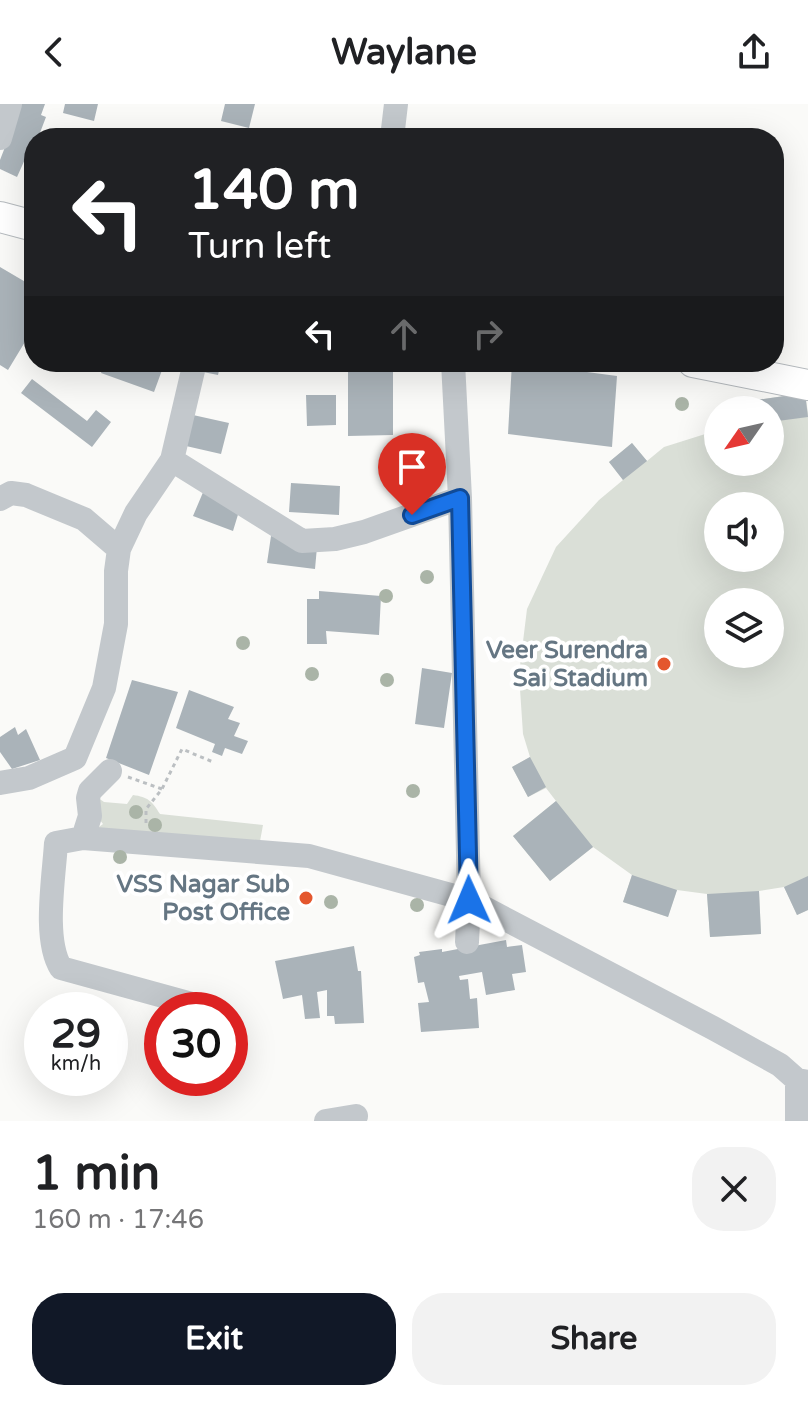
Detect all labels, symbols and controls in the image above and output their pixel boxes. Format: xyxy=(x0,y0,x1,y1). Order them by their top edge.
icon: back xyxy=(32,30,76,74)
icon: share xyxy=(732,30,776,74)
text: Waylane xyxy=(331,31,477,74)
text: 140 m xyxy=(188,157,359,224)
icon: left xyxy=(56,160,160,264)
text: Turn left xyxy=(188,225,331,268)
icon: left xyxy=(298,312,342,356)
icon: ahead xyxy=(382,312,426,356)
icon: right xyxy=(466,312,510,356)
north arrow xyxy=(704,396,784,476)
map controls xyxy=(704,396,784,668)
pin xyxy=(378,433,446,515)
icon: arrive xyxy=(390,445,434,489)
button: sound xyxy=(704,492,784,572)
button: layers xyxy=(704,588,784,668)
place label: Veer Surendra Sai Stadium xyxy=(486,636,648,693)
marker: Veer Surendra Sai Stadium xyxy=(655,655,673,673)
position arrow xyxy=(427,858,511,942)
place label: VSS Nagar Sub Post Office xyxy=(117,870,290,927)
marker: VSS Nagar Sub Post Office xyxy=(297,889,315,907)
speed limit sign: 30 xyxy=(144,992,248,1096)
text: 29 xyxy=(51,1010,101,1058)
text: km/h xyxy=(51,1052,101,1076)
text: 1 min xyxy=(32,1145,160,1203)
button: close xyxy=(692,1147,776,1231)
text: 160 m · 17:46 xyxy=(32,1204,204,1235)
button: Exit xyxy=(32,1293,396,1385)
button: Share xyxy=(412,1293,776,1385)

